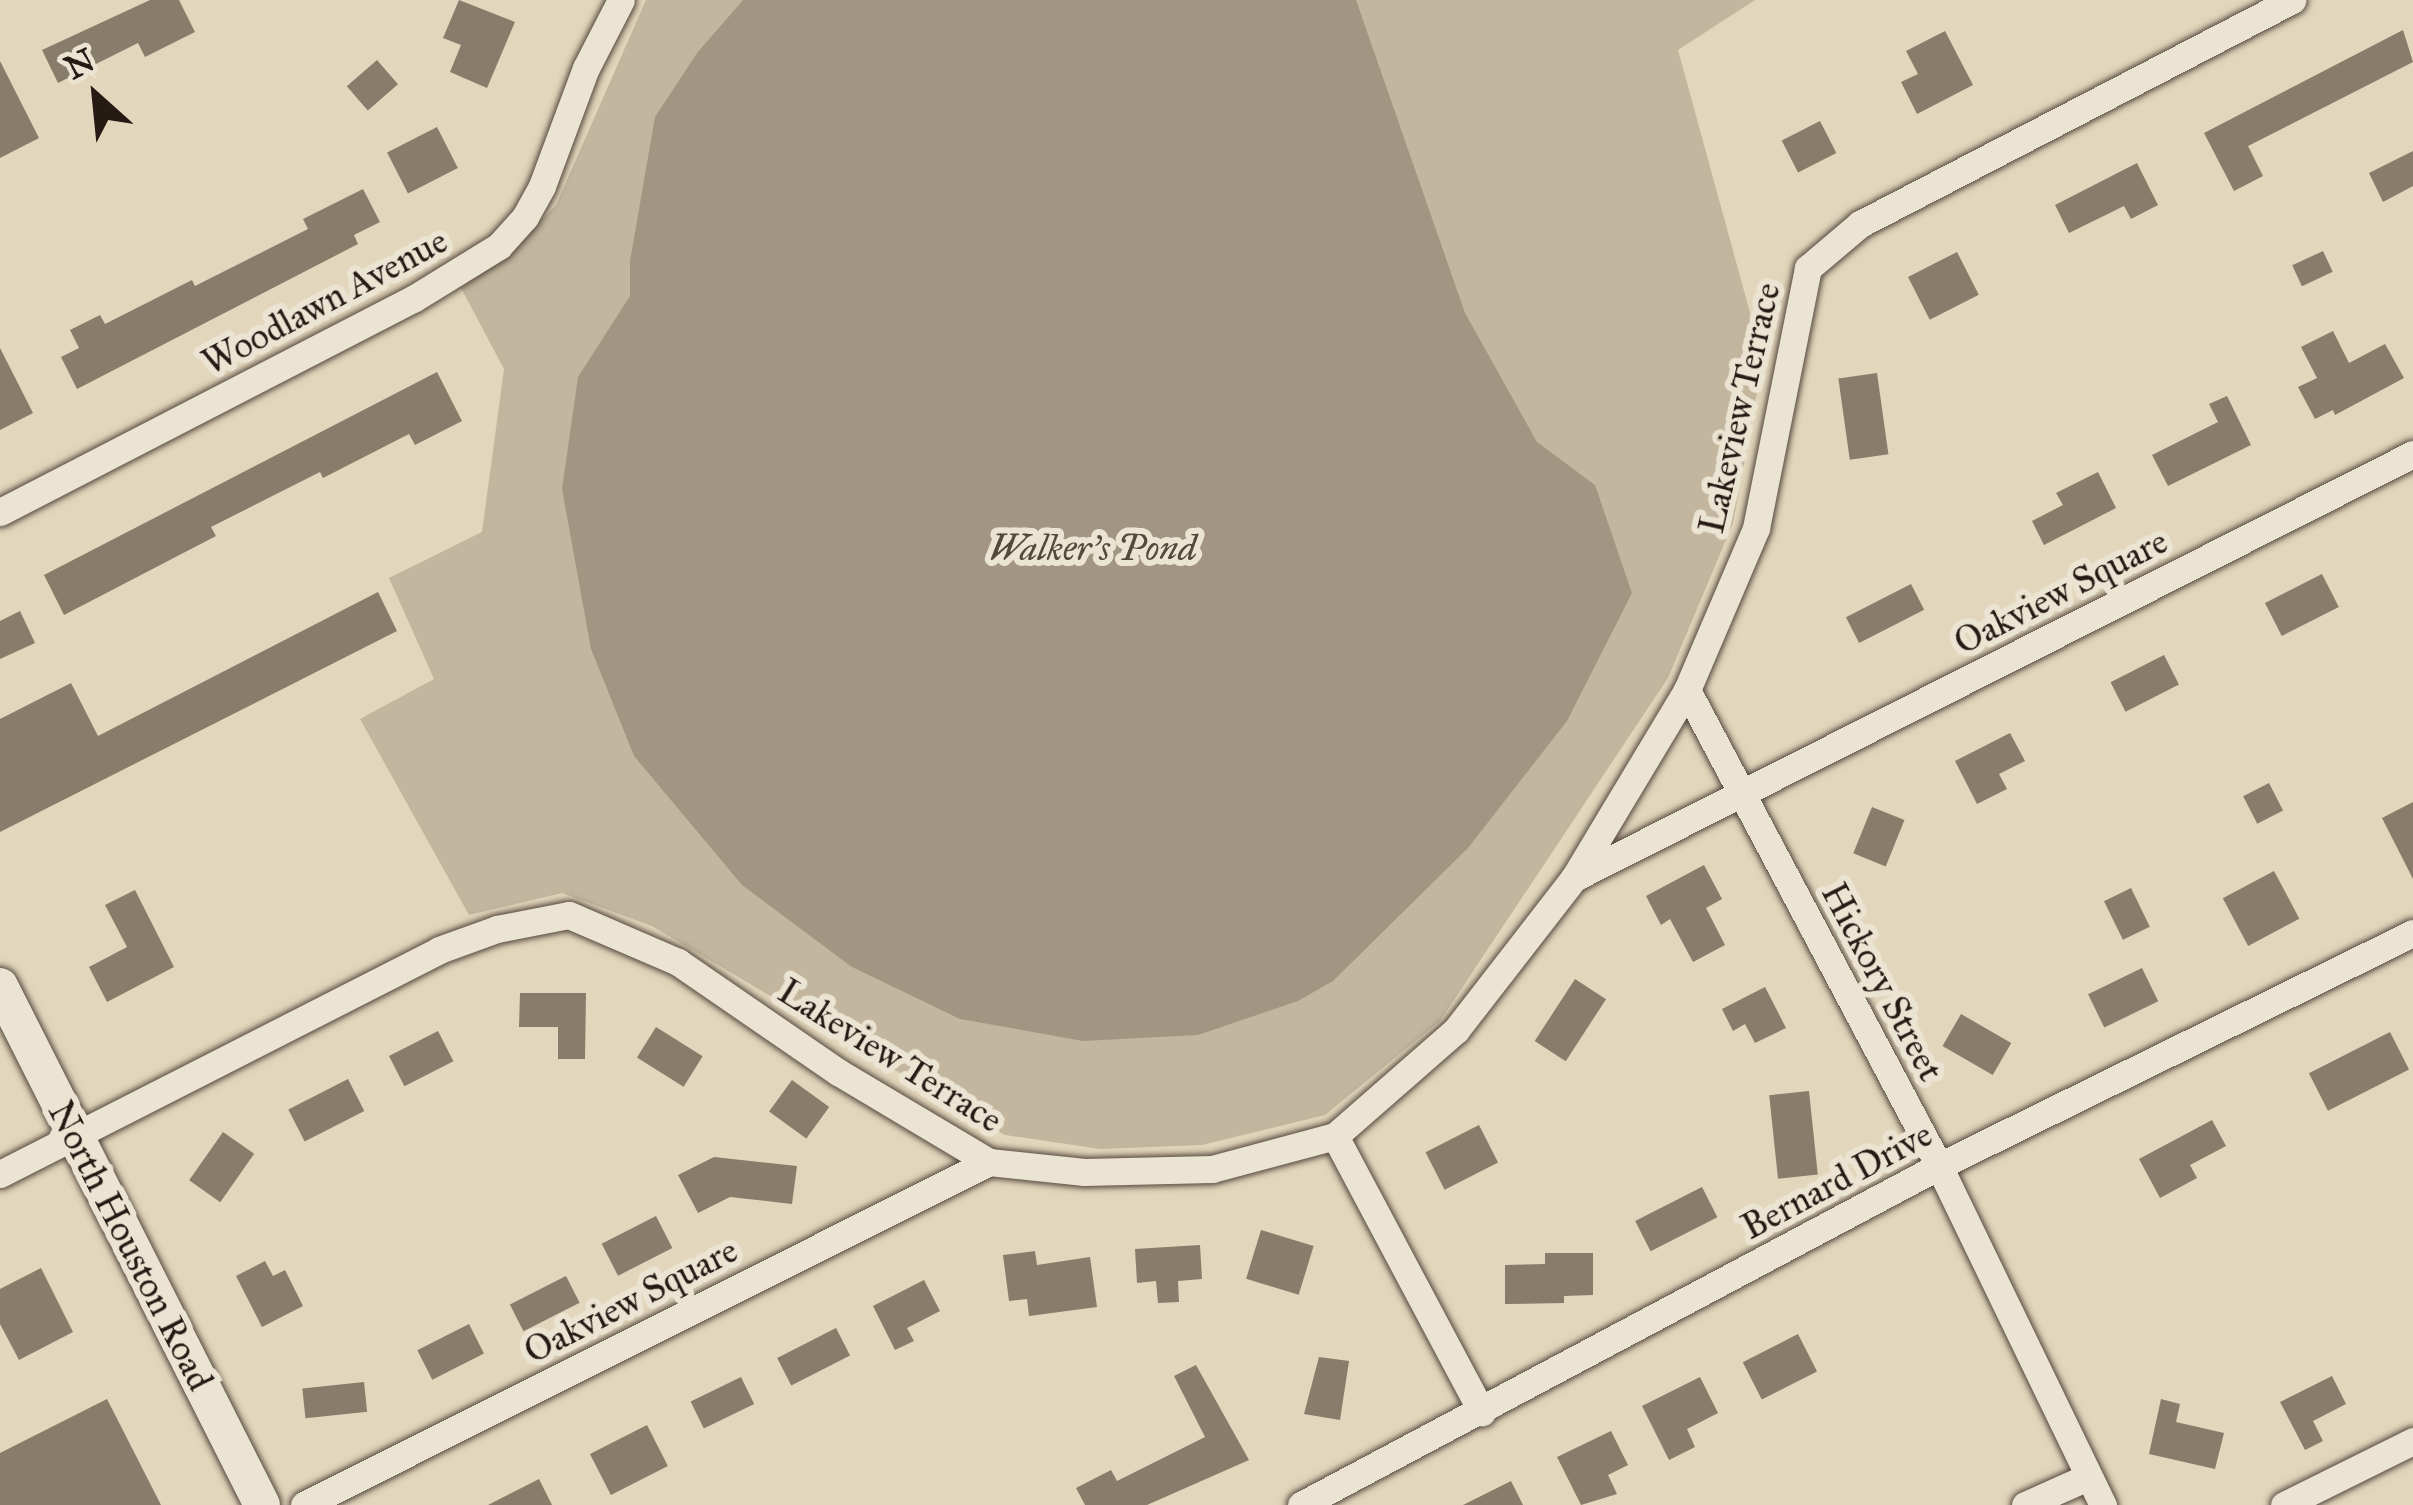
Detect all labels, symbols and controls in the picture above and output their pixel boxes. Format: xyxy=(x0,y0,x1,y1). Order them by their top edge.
north arrow xyxy=(36,36,156,156)
text: N xyxy=(58,40,101,88)
street label: Woodlawn Avenue xyxy=(195,219,455,385)
street label: Lakeview Terrace xyxy=(1690,279,1790,537)
street label: Oakview Square xyxy=(1947,520,2175,664)
park label: Walker's Pond xyxy=(989,527,1197,571)
street label: Hickory Street xyxy=(1812,875,1952,1089)
street label: Lakeview Terrace xyxy=(770,970,1010,1142)
street label: North Houston Road xyxy=(38,1094,222,1398)
street label: Bernard Drive xyxy=(1734,1113,1940,1249)
street label: Oakview Square xyxy=(517,1229,745,1373)

